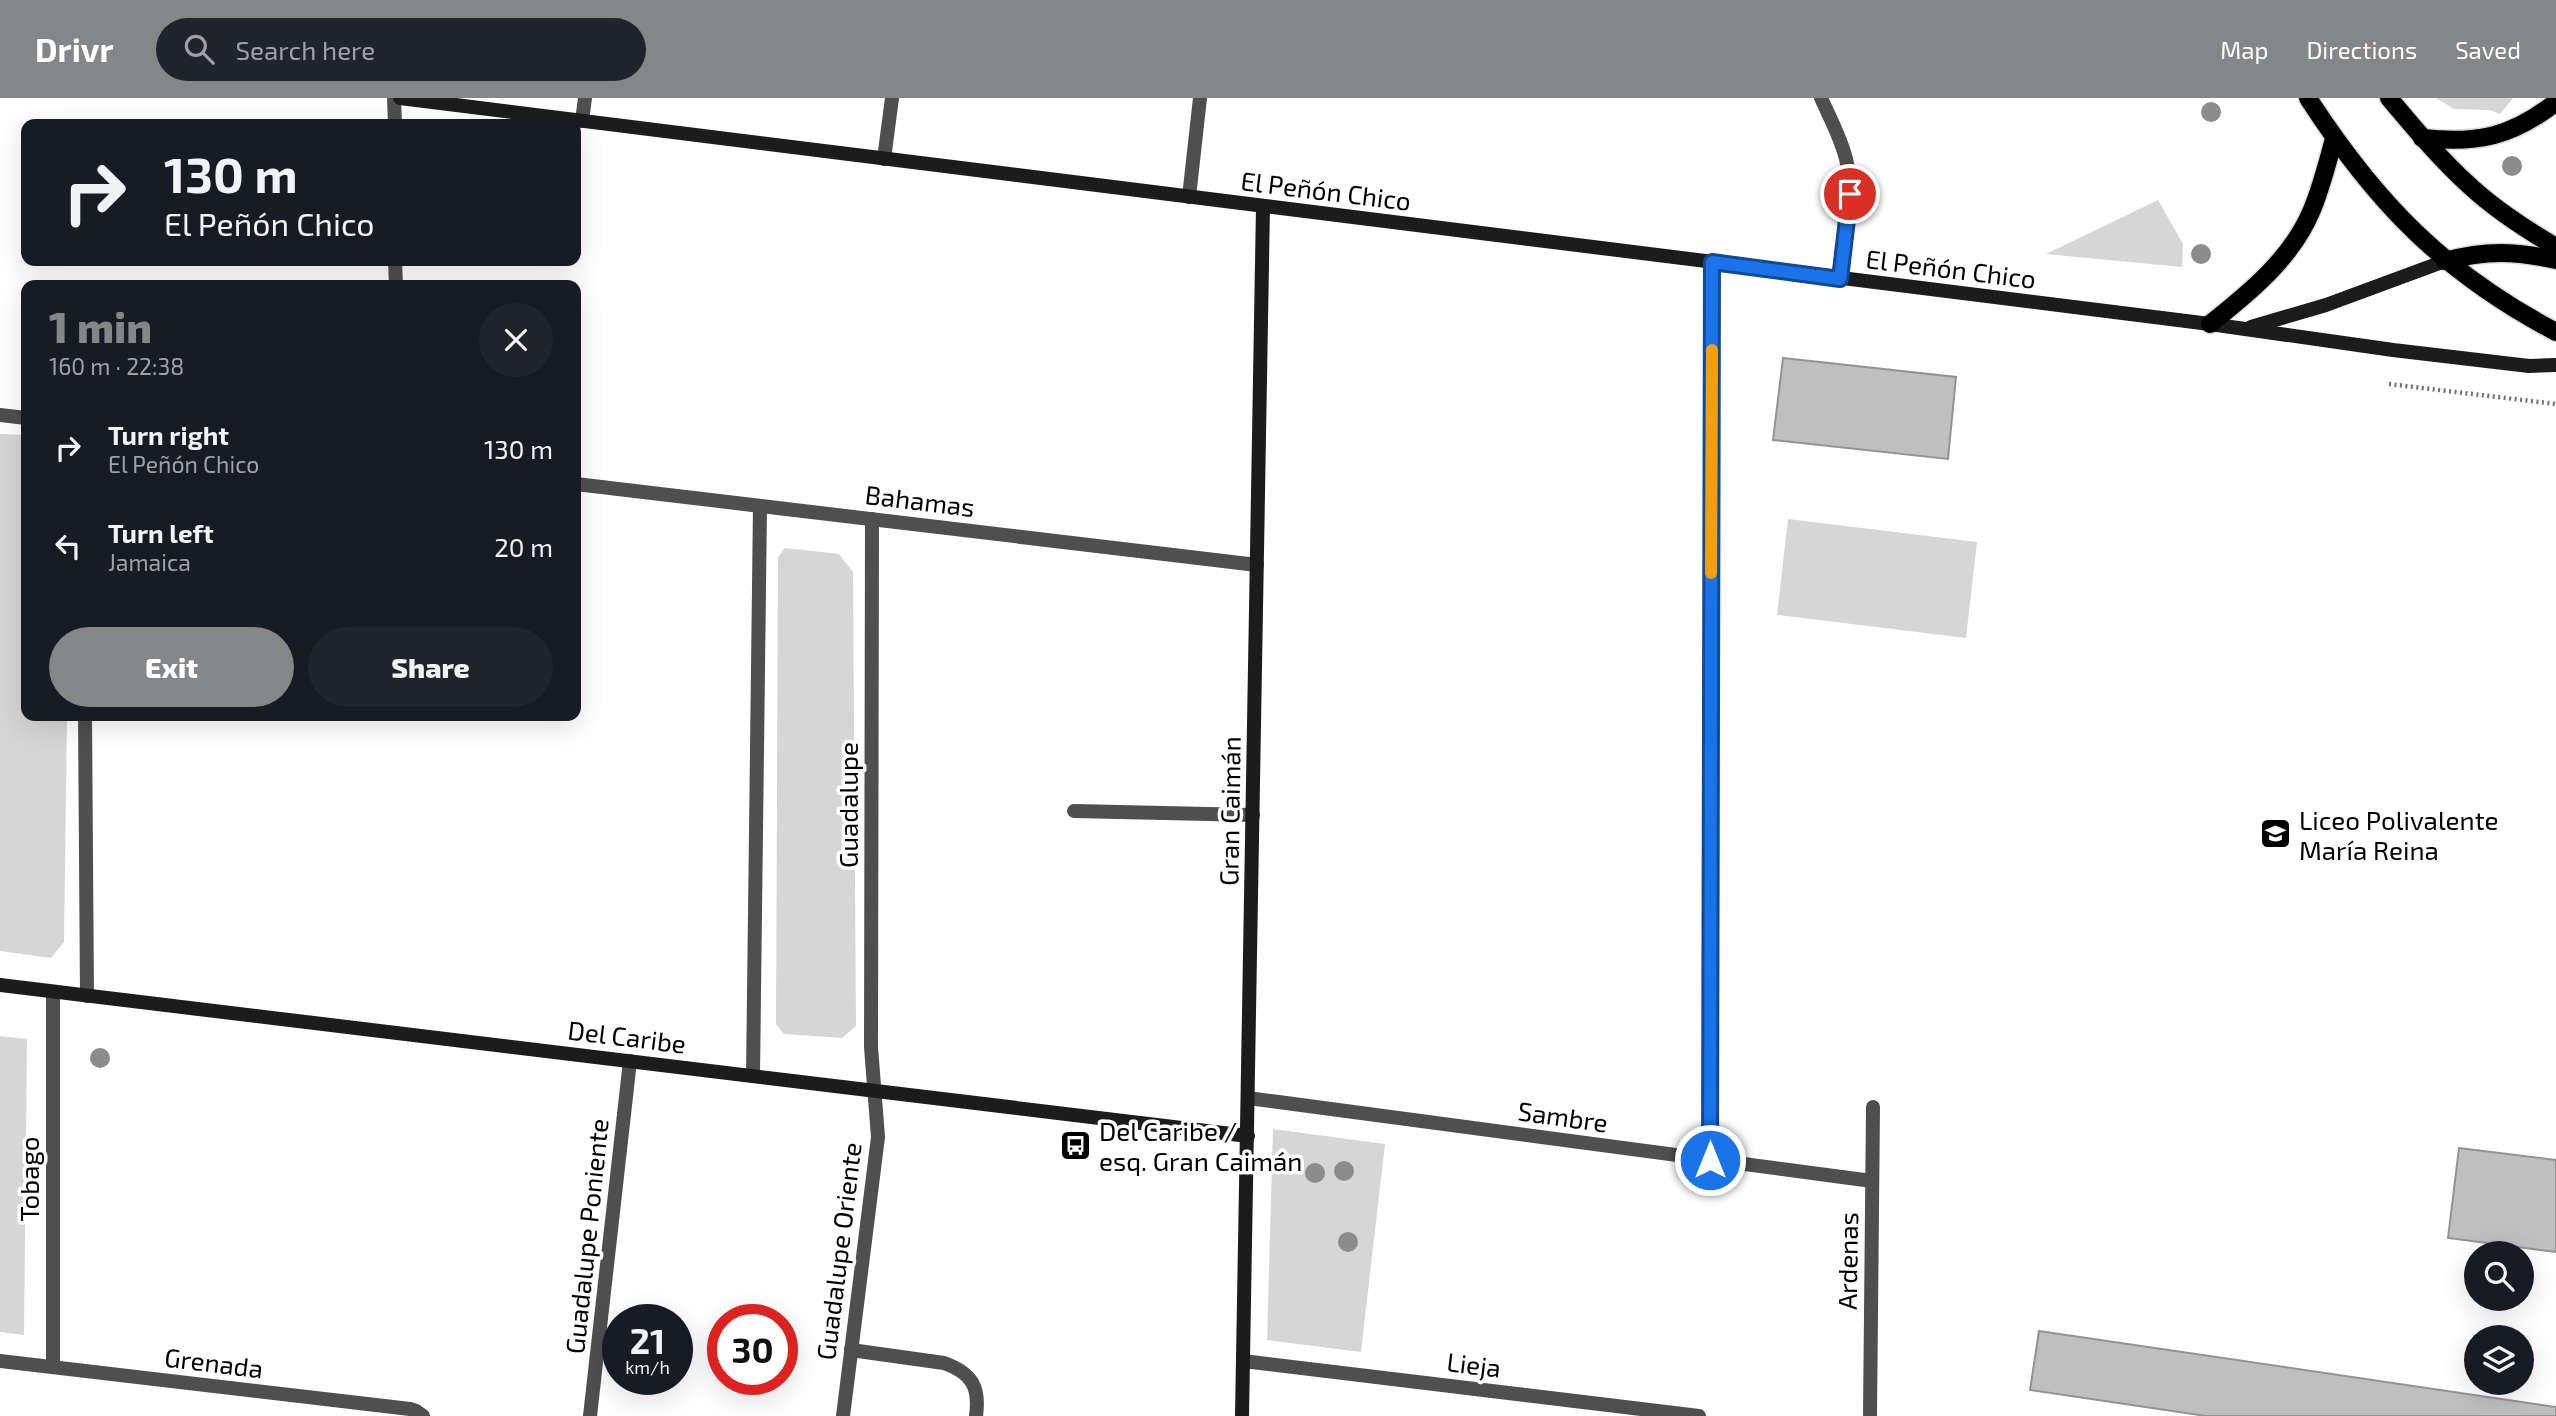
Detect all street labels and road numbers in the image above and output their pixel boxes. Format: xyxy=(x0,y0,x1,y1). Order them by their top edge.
street label: El Peñón Chico xyxy=(1239,164,1413,216)
street label: El Peñón Chico xyxy=(1864,242,2038,294)
street label: Bahamas xyxy=(863,478,977,522)
street label: Gran Caimán xyxy=(1212,736,1246,886)
street label: Guadalupe xyxy=(832,742,863,868)
street label: Del Caribe xyxy=(566,1013,688,1059)
street label: Sambre xyxy=(1516,1094,1610,1138)
street label: Guadalupe Poniente xyxy=(558,1117,614,1355)
street label: Tobago xyxy=(13,1136,44,1222)
street label: Guadalupe Oriente xyxy=(809,1140,867,1362)
street label: Ardenas xyxy=(1831,1212,1863,1310)
street label: Grenada xyxy=(163,1341,265,1383)
street label: Lieja xyxy=(1445,1345,1503,1383)

